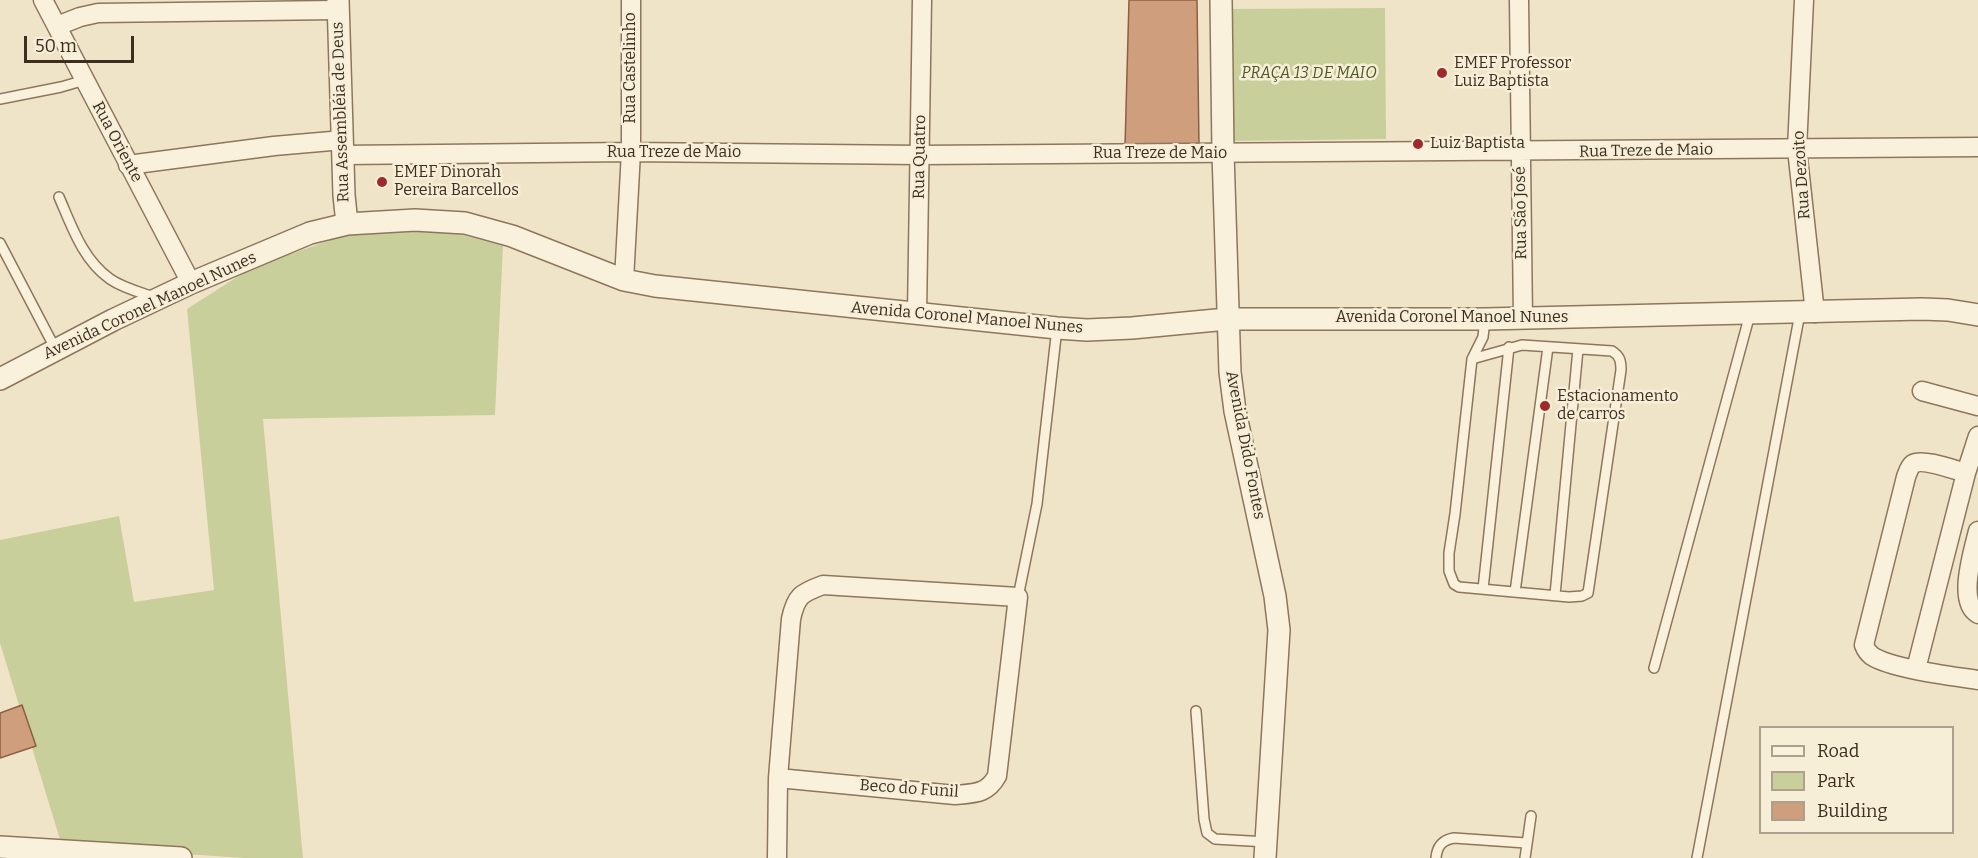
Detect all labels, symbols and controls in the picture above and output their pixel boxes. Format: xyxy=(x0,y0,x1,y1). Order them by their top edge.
street label: Rua Castelinho xyxy=(621,12,641,124)
street label: Rua Assembléia de Deus xyxy=(328,21,354,203)
scale bar xyxy=(27,24,136,62)
text: 50 m xyxy=(35,35,77,57)
place label: EMEF Professor Luiz Baptista xyxy=(1454,54,1571,92)
park label: PRAÇA 13 DE MAIO xyxy=(1241,64,1377,84)
marker: EMEF Professor Luiz Baptista xyxy=(1435,66,1449,80)
street label: Rua Oriente xyxy=(88,98,146,186)
street label: Rua Quatro xyxy=(910,115,930,199)
street label: Rua Dezoito xyxy=(1789,130,1815,220)
place label: Luiz Baptista xyxy=(1430,134,1525,154)
marker: Luiz Baptista xyxy=(1411,137,1425,151)
street label: Rua Treze de Maio xyxy=(1579,140,1713,162)
street label: Rua Treze de Maio xyxy=(607,143,741,163)
street label: Rua Treze de Maio xyxy=(1093,144,1227,164)
place label: EMEF Dinorah Pereira Barcellos xyxy=(394,163,519,201)
street label: Rua São José xyxy=(1511,166,1531,260)
marker: EMEF Dinorah Pereira Barcellos xyxy=(375,175,389,189)
street label: Avenida Coronel Manoel Nunes xyxy=(40,248,260,364)
street label: Avenida Coronel Manoel Nunes xyxy=(850,298,1084,338)
street label: Avenida Coronel Manoel Nunes xyxy=(1336,308,1568,328)
street label: Avenida Dido Fontes xyxy=(1221,369,1269,521)
place label: Estacionamento de carros xyxy=(1557,387,1678,425)
marker: Estacionamento de carros xyxy=(1538,399,1552,413)
legend xyxy=(1759,726,1954,834)
text: Road xyxy=(1817,740,1859,762)
text: Park xyxy=(1817,770,1855,792)
street label: Beco do Funil xyxy=(859,776,959,802)
text: Building xyxy=(1817,800,1888,822)

